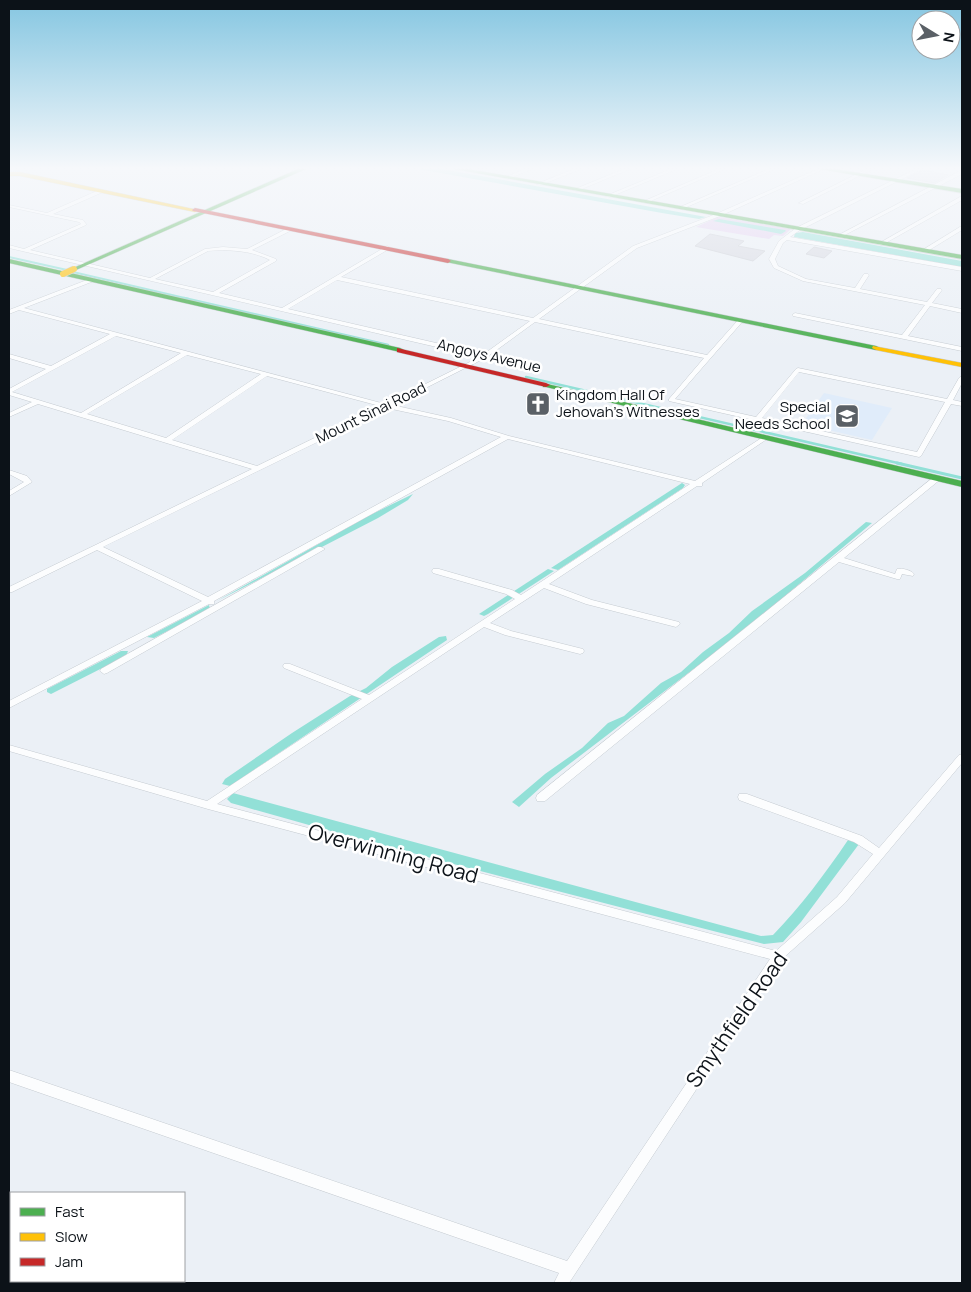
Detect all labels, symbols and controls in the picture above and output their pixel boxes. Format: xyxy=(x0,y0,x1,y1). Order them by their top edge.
north arrow xyxy=(911,10,961,60)
text: N xyxy=(939,31,960,44)
street label: Angoys Avenue xyxy=(435,333,543,378)
street label: Mount Sinai Road xyxy=(312,377,429,448)
place label: Kingdom Hall Of Jehovah’s Witnesses xyxy=(556,384,700,422)
church icon: Kingdom Hall Of Jehovah’s Witnesses xyxy=(525,391,551,417)
place label: Special Needs School xyxy=(735,396,830,434)
school or university icon: Special Needs School xyxy=(834,403,860,429)
street label: Overwinning Road xyxy=(305,817,481,889)
street label: Smythfield Road xyxy=(679,946,793,1093)
legend xyxy=(10,1192,185,1282)
text: Fast xyxy=(55,1201,84,1222)
text: Slow xyxy=(55,1226,88,1247)
text: Jam xyxy=(55,1251,83,1272)

